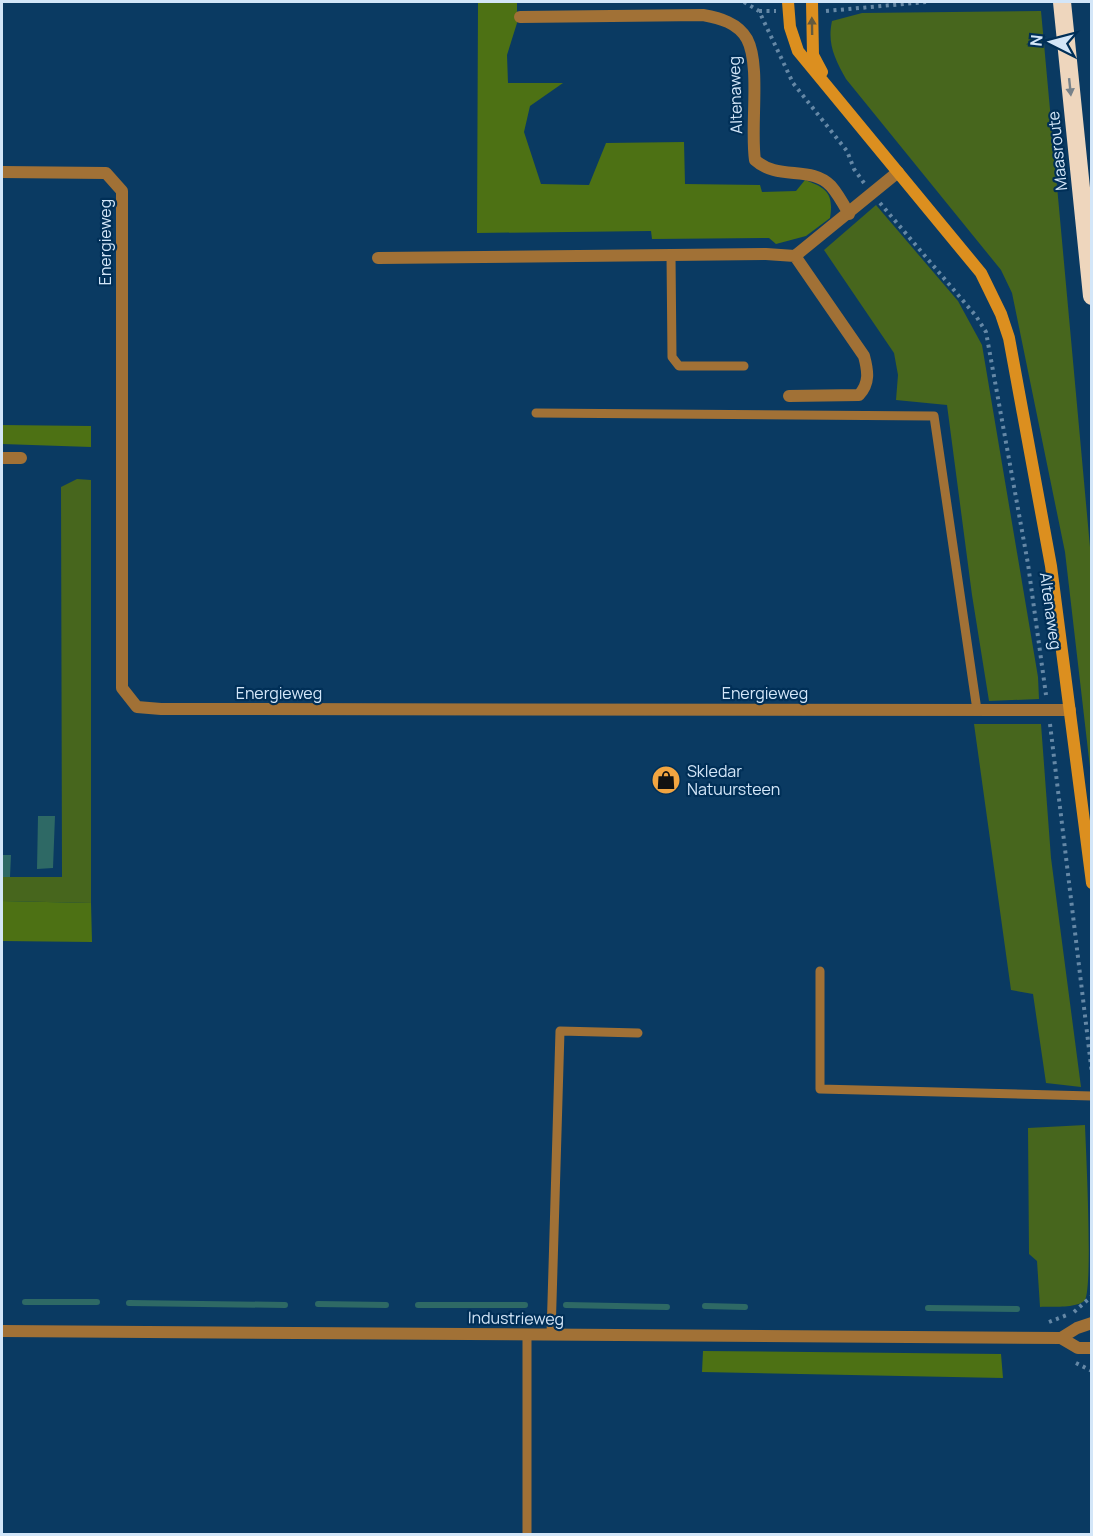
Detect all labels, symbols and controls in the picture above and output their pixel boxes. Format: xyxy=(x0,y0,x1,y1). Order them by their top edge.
north arrow xyxy=(1021,12,1081,72)
one-way arrow xyxy=(808,17,817,36)
text: N xyxy=(1025,34,1048,47)
street label: Altenaweg xyxy=(723,56,747,134)
one-way arrow xyxy=(1066,78,1075,97)
street label: Maasroute xyxy=(1042,110,1072,192)
street label: Energieweg xyxy=(94,199,116,285)
street label: Altenaweg xyxy=(1035,571,1067,651)
street label: Energieweg xyxy=(236,682,322,704)
street label: Energieweg xyxy=(722,682,808,704)
place label: Skledar Natuursteen xyxy=(687,760,780,800)
shop icon: Skledar Natuursteen xyxy=(650,764,682,796)
street label: Industrieweg xyxy=(468,1306,564,1330)

